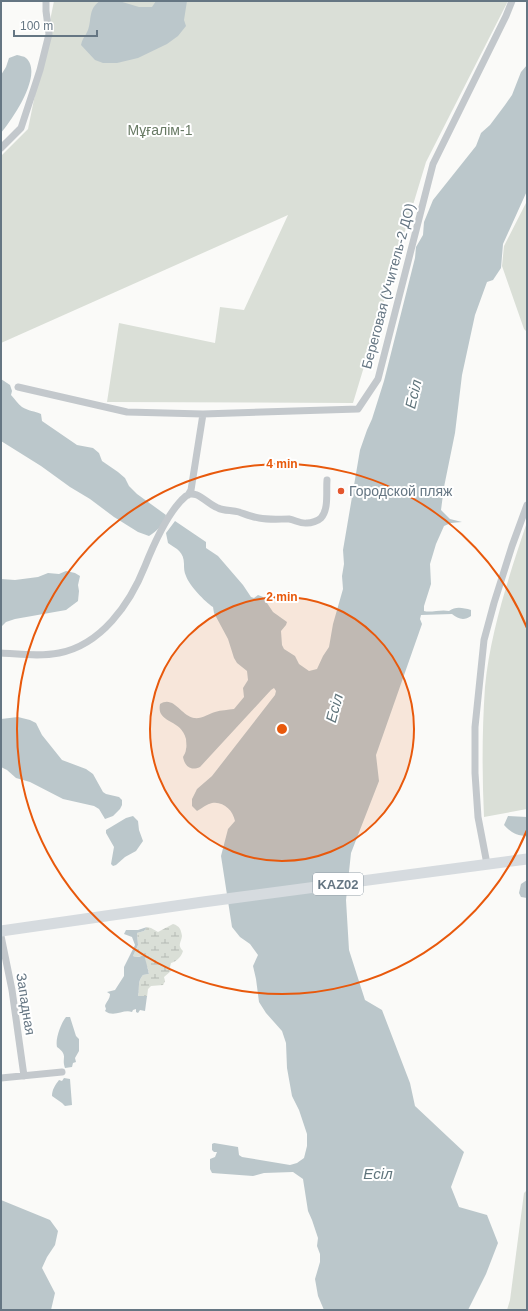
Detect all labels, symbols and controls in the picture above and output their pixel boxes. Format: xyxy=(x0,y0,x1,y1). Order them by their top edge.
scale bar xyxy=(14,12,97,38)
text: 100 m xyxy=(20,19,53,33)
park label: Мұғалім-1 xyxy=(128,122,193,138)
street label: Береговая (Учитель-2 ДО) xyxy=(358,201,418,371)
water label: Есіл xyxy=(401,377,425,410)
text: 4 min xyxy=(266,457,298,471)
place label: Городской пляж xyxy=(349,483,453,499)
marker: Городской пляж xyxy=(336,486,346,496)
text: 2 min xyxy=(266,590,298,604)
water label: Есіл xyxy=(322,691,346,724)
centre of rings xyxy=(275,722,289,736)
road number: KAZ02 xyxy=(313,873,363,895)
street label: Западная xyxy=(13,972,39,1036)
water label: Есіл xyxy=(363,1165,393,1182)

